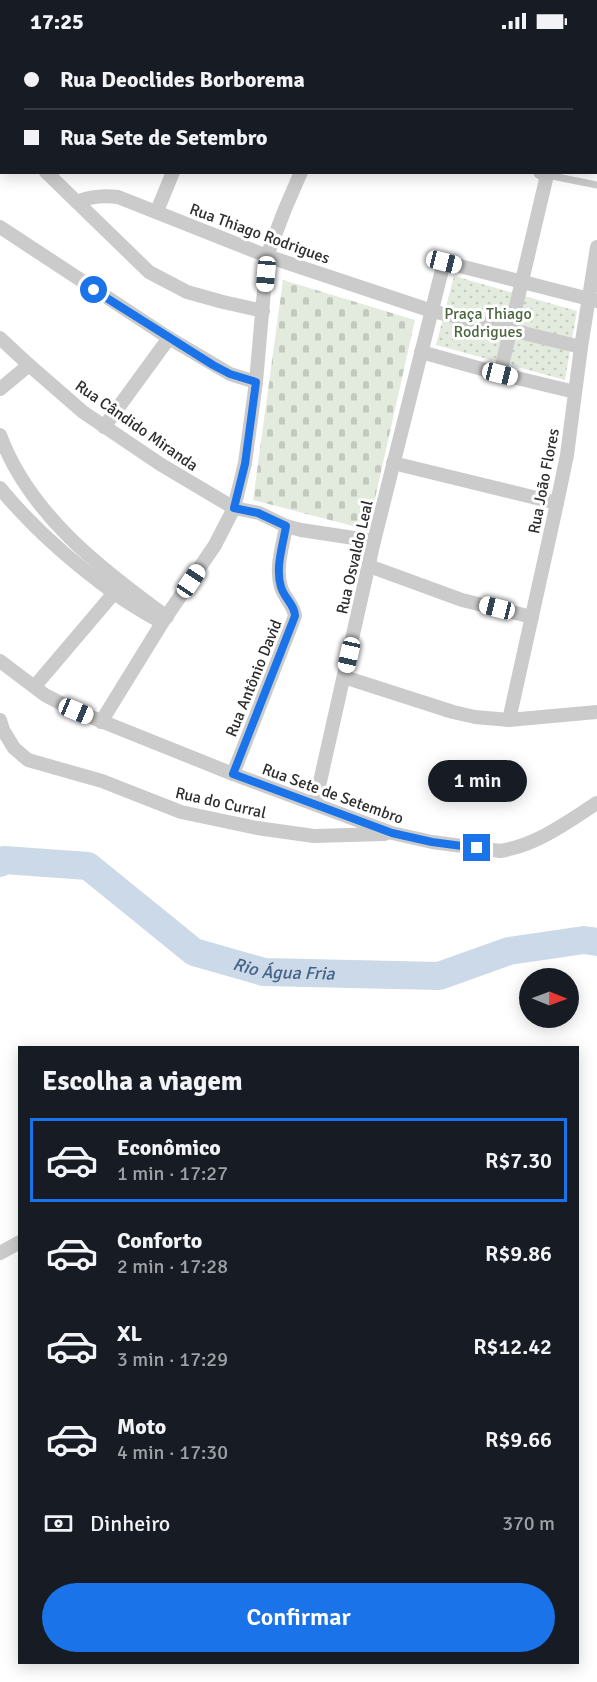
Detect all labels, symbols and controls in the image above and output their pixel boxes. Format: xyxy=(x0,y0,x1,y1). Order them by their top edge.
text: 17:25 xyxy=(30,8,84,35)
text: Rua Deoclides Borborema xyxy=(60,66,305,93)
text: Rua Sete de Setembro xyxy=(60,124,268,151)
street label: Rua Thiago Rodrigues xyxy=(187,199,333,269)
car xyxy=(424,249,464,275)
car xyxy=(255,255,277,293)
route start xyxy=(80,276,107,303)
park label: Praça Thiago Rodrigues xyxy=(444,304,532,342)
car xyxy=(480,361,520,387)
street label: Rua Cândido Miranda xyxy=(71,376,202,476)
street label: Rua João Flores xyxy=(524,427,564,536)
street label: Rua Osvaldo Leal xyxy=(332,498,378,616)
car xyxy=(173,561,209,601)
car xyxy=(477,595,517,621)
street label: Rua Antônio David xyxy=(221,617,287,740)
car xyxy=(336,635,362,675)
car xyxy=(56,696,96,726)
street label: Rua Sete de Setembro xyxy=(259,759,406,829)
callout: 1 min xyxy=(428,761,526,803)
text: 1 min xyxy=(454,768,501,793)
street label: Rua do Curral xyxy=(173,783,269,823)
route end xyxy=(463,834,490,861)
water label: Rio Água Fria xyxy=(230,953,336,985)
north arrow xyxy=(519,968,579,1028)
map controls xyxy=(519,968,579,1028)
text: Escolha a viagem xyxy=(42,1065,243,1098)
icon: car xyxy=(45,1133,99,1187)
text: Econômico xyxy=(117,1134,221,1161)
text: R$7.30 xyxy=(485,1147,552,1174)
text: 1 min · 17:27 xyxy=(117,1161,228,1186)
icon: car xyxy=(45,1226,99,1280)
text: Conforto xyxy=(117,1227,202,1254)
text: R$9.86 xyxy=(485,1240,552,1267)
text: 2 min · 17:28 xyxy=(117,1254,228,1279)
icon: car xyxy=(45,1319,99,1373)
text: XL xyxy=(117,1320,142,1347)
text: R$12.42 xyxy=(473,1333,552,1360)
text: 3 min · 17:29 xyxy=(117,1347,228,1372)
icon: car xyxy=(45,1412,99,1466)
text: Moto xyxy=(117,1413,166,1440)
text: R$9.66 xyxy=(485,1426,552,1453)
text: 4 min · 17:30 xyxy=(117,1440,228,1465)
icon: cash xyxy=(42,1507,75,1540)
text: Dinheiro xyxy=(90,1510,170,1537)
text: 370 m xyxy=(502,1511,555,1536)
button: Confirmar xyxy=(42,1583,555,1652)

